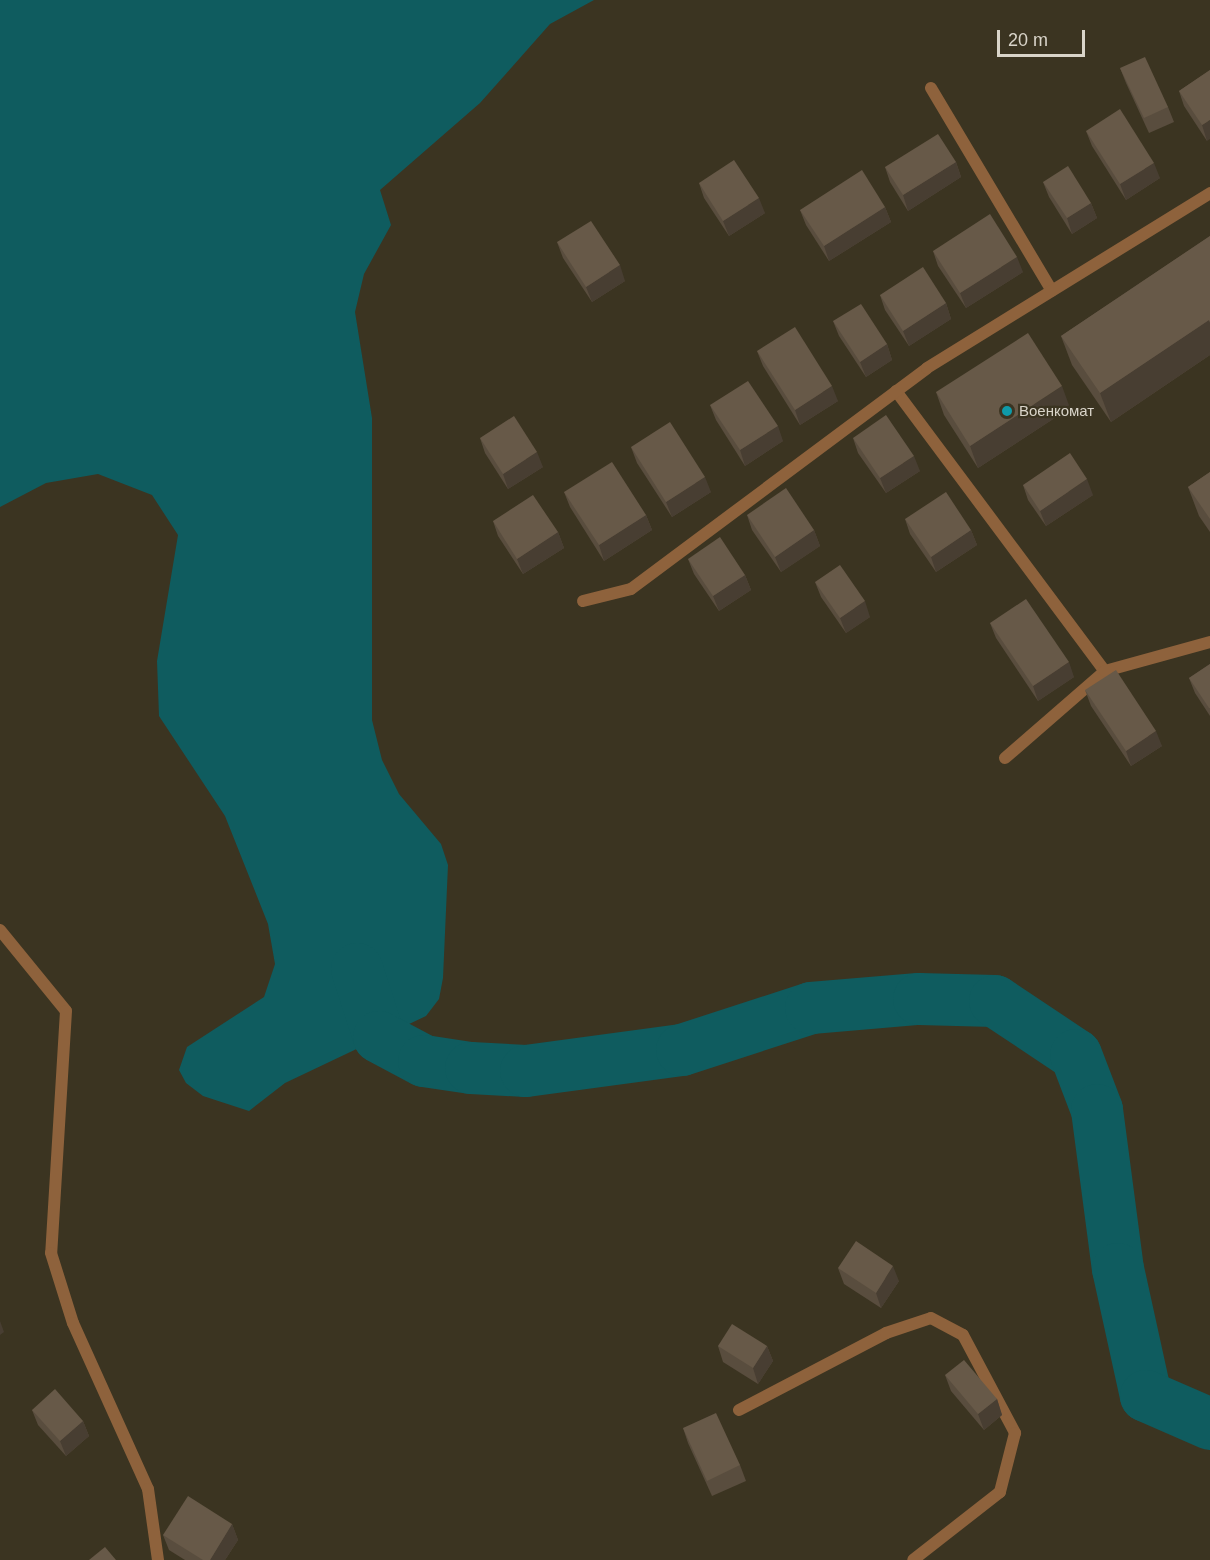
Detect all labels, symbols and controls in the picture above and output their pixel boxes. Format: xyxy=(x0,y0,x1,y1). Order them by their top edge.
scale bar xyxy=(1000,18,1088,56)
text: 20 m xyxy=(1008,30,1048,50)
place label: Военкомат xyxy=(1019,402,1094,420)
marker: Военкомат xyxy=(1000,404,1014,418)

